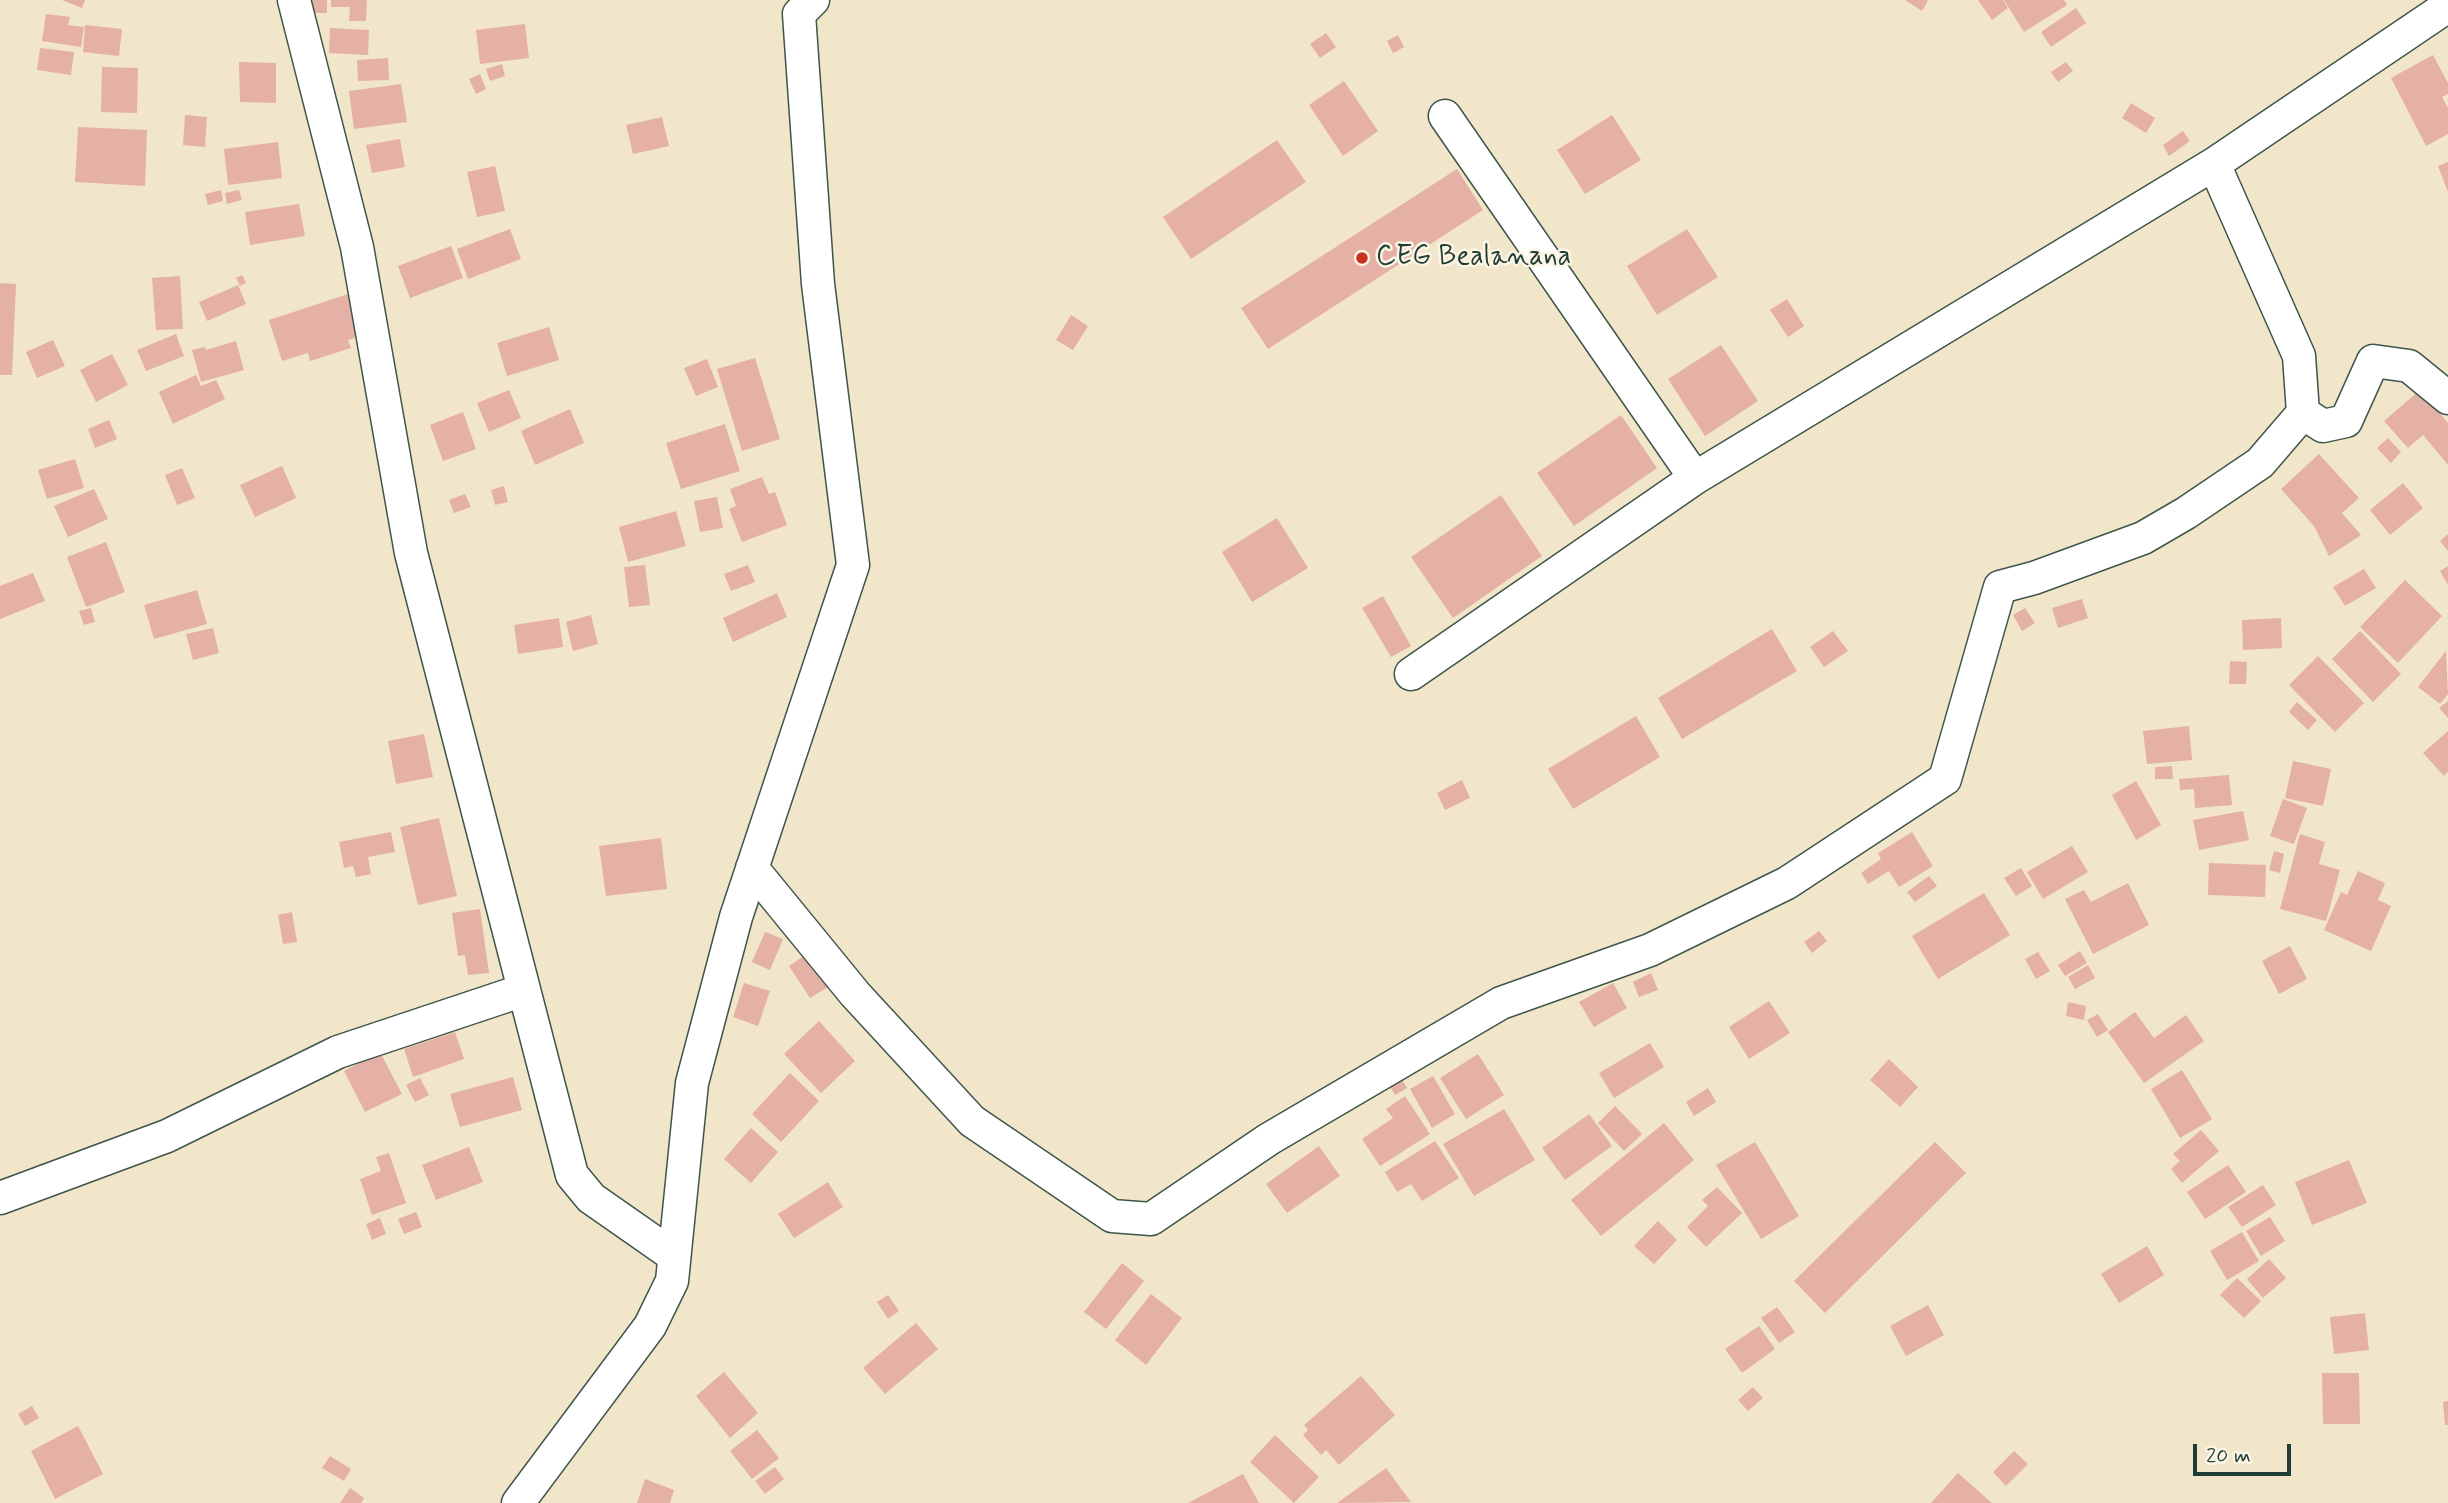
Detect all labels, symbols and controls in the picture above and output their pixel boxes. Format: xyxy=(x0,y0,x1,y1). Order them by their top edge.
place label: CEG Bealanana xyxy=(1376,241,1571,275)
marker: CEG Bealanana xyxy=(1354,250,1370,266)
scale bar xyxy=(2196,1430,2294,1474)
text: 20 m xyxy=(2206,1442,2251,1470)

